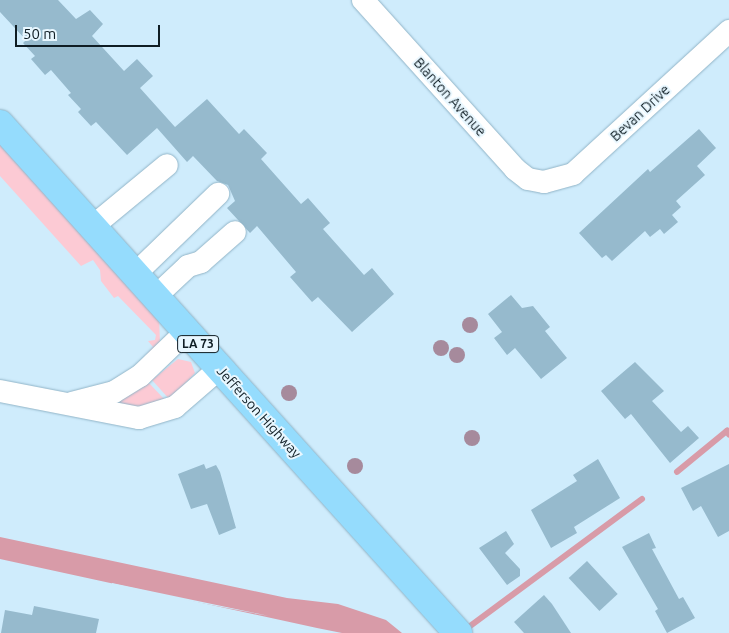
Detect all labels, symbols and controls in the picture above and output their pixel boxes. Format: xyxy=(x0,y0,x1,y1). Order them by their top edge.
scale bar xyxy=(18,15,162,47)
text: 50 m xyxy=(23,25,56,42)
street label: Blanton Avenue xyxy=(410,54,490,140)
street label: Bevan Drive xyxy=(607,81,673,145)
road number: LA 73 xyxy=(177,334,219,354)
street label: Jefferson Highway xyxy=(213,363,305,461)

